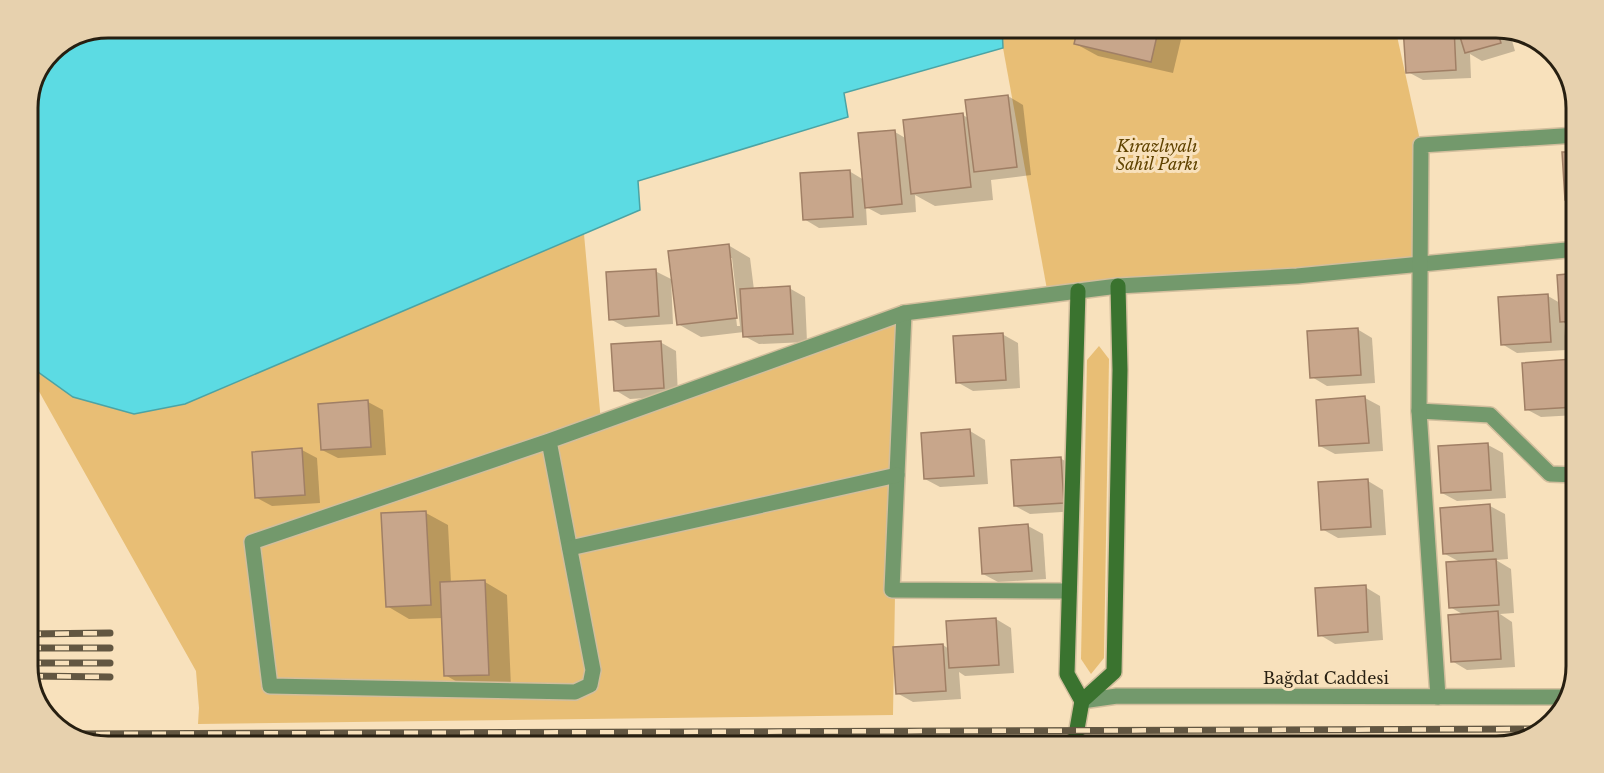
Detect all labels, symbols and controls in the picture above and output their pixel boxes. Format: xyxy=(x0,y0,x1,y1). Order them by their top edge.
park label: Kirazlıyalı Sahil Parkı xyxy=(1116,136,1198,174)
street label: Bağdat Caddesi xyxy=(1263,668,1390,688)

